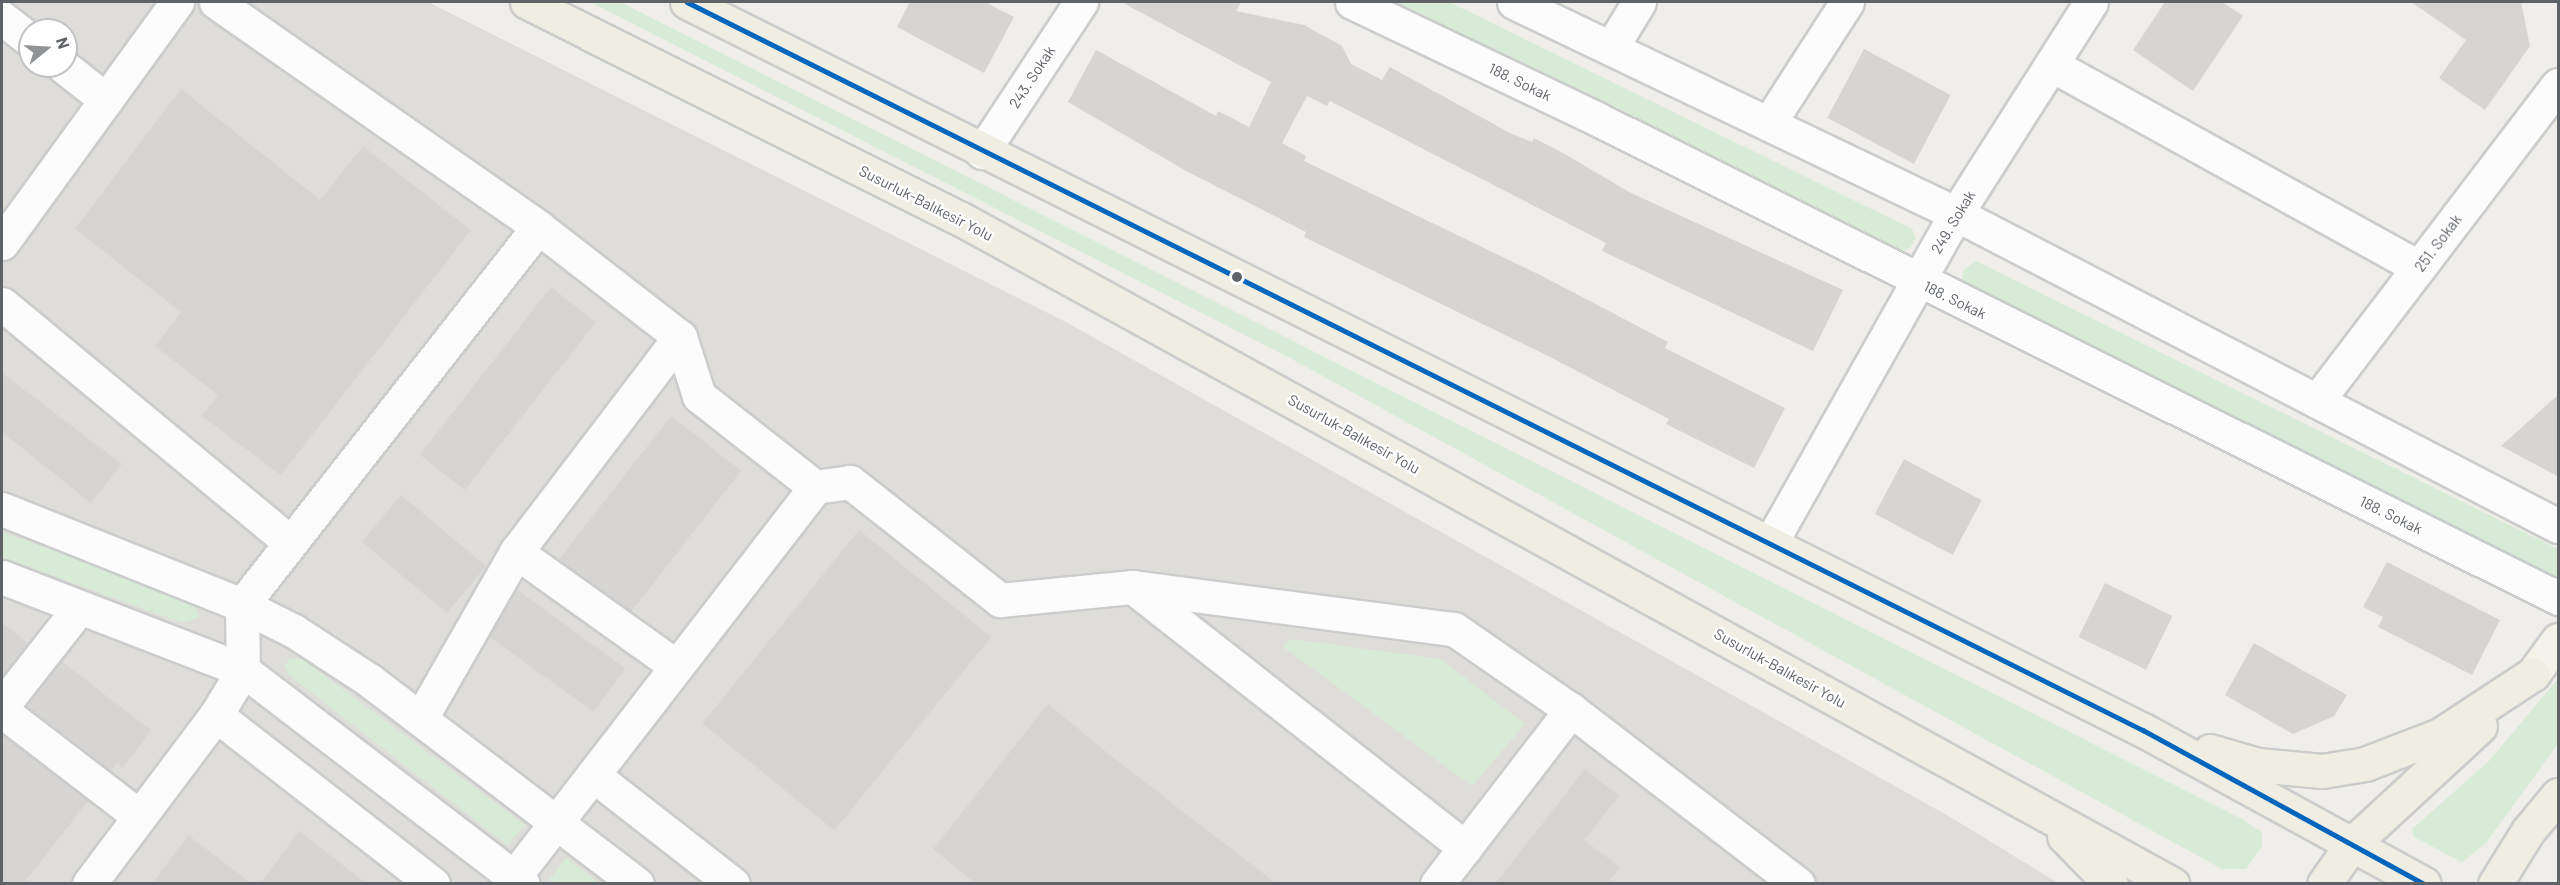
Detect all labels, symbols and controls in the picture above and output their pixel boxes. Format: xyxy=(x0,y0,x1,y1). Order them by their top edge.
north arrow xyxy=(18,18,78,78)
text: N xyxy=(53,35,74,51)
street label: 243. Sokak xyxy=(1005,42,1059,112)
street label: 188. Sokak xyxy=(1486,59,1554,105)
street label: Susurluk-Balıkesir Yolu xyxy=(856,161,996,245)
street label: 249. Sokak xyxy=(1927,187,1979,257)
street label: 251. Sokak xyxy=(2411,211,2465,275)
unlabelled marker xyxy=(1231,271,1243,283)
street label: 188. Sokak xyxy=(1921,277,1989,323)
street label: Susurluk-Balıkesir Yolu xyxy=(1285,390,1423,478)
street label: 188. Sokak xyxy=(2357,492,2425,538)
street label: Susurluk-Balıkesir Yolu xyxy=(1711,624,1849,712)

